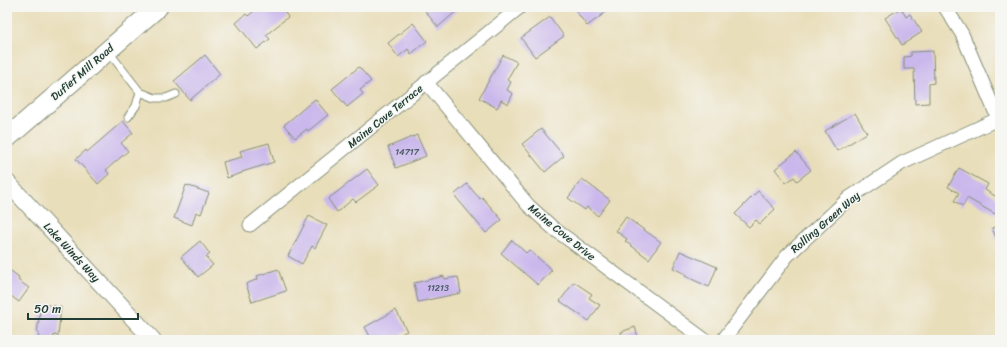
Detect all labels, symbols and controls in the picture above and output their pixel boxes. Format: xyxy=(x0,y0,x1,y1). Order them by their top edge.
street label: Dufief Mill Road xyxy=(46,38,119,105)
street label: Maine Cove Terrace xyxy=(343,79,428,153)
house number: 14717 xyxy=(395,144,420,160)
street label: Rolling Green Way xyxy=(786,186,865,258)
street label: Maine Cove Drive xyxy=(524,199,600,266)
street label: Lake Winds Way xyxy=(39,218,105,287)
house number: 11213 xyxy=(427,280,449,296)
scale bar xyxy=(28,295,138,321)
text: 50 m xyxy=(34,298,61,320)

